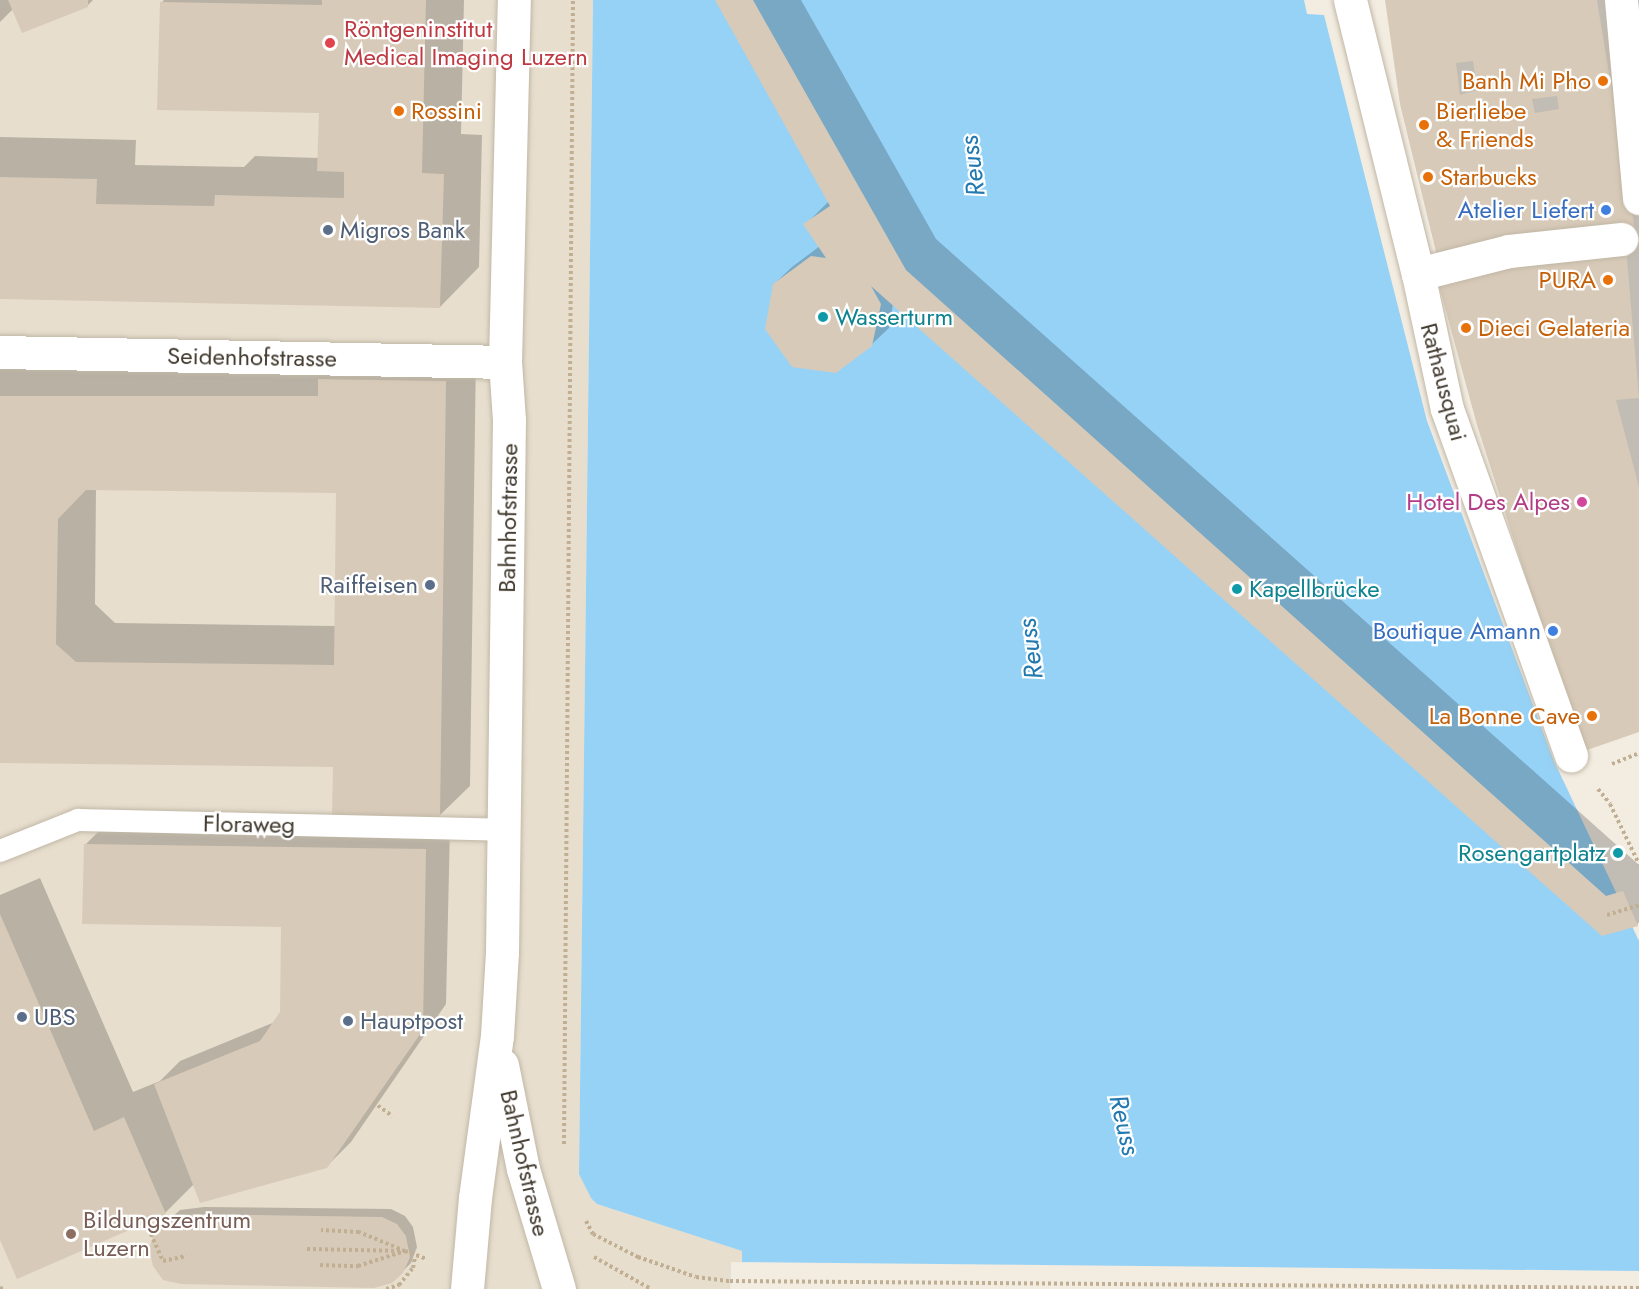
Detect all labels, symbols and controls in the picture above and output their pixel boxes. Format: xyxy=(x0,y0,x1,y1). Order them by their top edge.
place label: Röntgeninstitut Medical Imaging Luzern xyxy=(344,15,588,71)
marker: Röntgeninstitut Medical Imaging Luzern xyxy=(321,34,339,52)
place label: Banh Mi Pho xyxy=(1462,67,1591,95)
marker: Banh Mi Pho xyxy=(1596,74,1610,88)
place label: Rossini xyxy=(411,97,482,125)
place label: Bierliebe & Friends xyxy=(1436,97,1534,153)
marker: Rossini xyxy=(392,104,406,118)
marker: Bierliebe & Friends xyxy=(1417,118,1431,132)
water label: Reuss xyxy=(954,134,992,198)
place label: Starbucks xyxy=(1440,163,1537,191)
marker: Starbucks xyxy=(1421,170,1435,184)
place label: Atelier Liefert xyxy=(1458,196,1594,224)
marker: Atelier Liefert xyxy=(1599,203,1613,217)
place label: Migros Bank xyxy=(340,216,465,244)
marker: Migros Bank xyxy=(321,223,335,237)
place label: PURA xyxy=(1539,266,1596,294)
marker: PURA xyxy=(1601,273,1615,287)
place label: Wasserturm xyxy=(835,303,953,331)
marker: Wasserturm xyxy=(816,310,830,324)
place label: Dieci Gelateria xyxy=(1478,314,1630,342)
street label: Rathausquai xyxy=(1414,320,1474,444)
marker: Dieci Gelateria xyxy=(1459,321,1473,335)
street label: Seidenhofstrasse xyxy=(167,341,337,373)
street label: Bahnhofstrasse xyxy=(492,443,524,593)
place label: Hotel Des Alpes xyxy=(1406,488,1570,516)
marker: Hotel Des Alpes xyxy=(1575,495,1589,509)
place label: Raiffeisen xyxy=(320,571,418,599)
place label: Kapellbrücke xyxy=(1249,575,1380,603)
marker: Raiffeisen xyxy=(423,578,437,592)
marker: Kapellbrücke xyxy=(1230,582,1244,596)
water label: Reuss xyxy=(1012,617,1050,681)
place label: Boutique Amann xyxy=(1373,617,1541,645)
marker: Boutique Amann xyxy=(1546,624,1560,638)
place label: La Bonne Cave xyxy=(1429,702,1580,730)
marker: La Bonne Cave xyxy=(1585,709,1599,723)
street label: Floraweg xyxy=(203,809,295,839)
place label: Rosengartplatz xyxy=(1458,839,1606,867)
marker: Rosengartplatz xyxy=(1611,846,1625,860)
place label: UBS xyxy=(34,1003,76,1031)
place label: Hauptpost xyxy=(360,1007,463,1035)
marker: UBS xyxy=(15,1010,29,1024)
marker: Hauptpost xyxy=(341,1014,355,1028)
street label: Bahnhofstrasse xyxy=(494,1087,556,1239)
water label: Reuss xyxy=(1102,1092,1146,1158)
place label: Bildungszentrum Luzern xyxy=(83,1206,251,1262)
marker: Bildungszentrum Luzern xyxy=(64,1227,78,1241)

